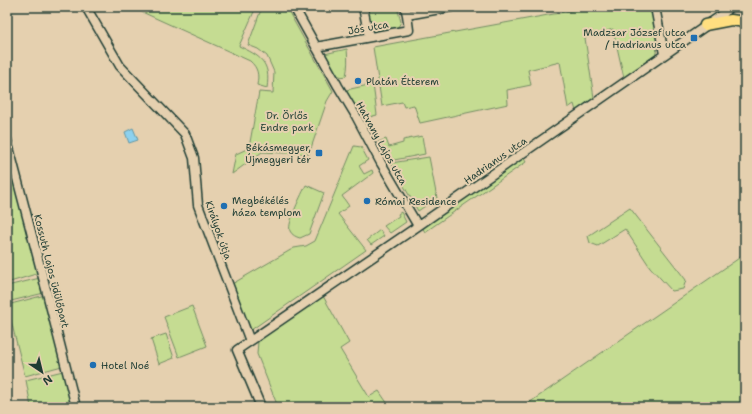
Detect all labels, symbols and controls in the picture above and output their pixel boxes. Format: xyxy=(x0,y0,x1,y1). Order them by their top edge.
street label: Jós utca xyxy=(347,17,390,37)
place label: Madzsar József utca / Hadrianus utca xyxy=(583,26,687,51)
marker: Madzsar József utca / Hadrianus utca xyxy=(689,33,699,43)
place label: Platán Étterem xyxy=(366,75,439,88)
marker: Platán Étterem xyxy=(353,76,363,86)
street label: Hatvany Lajos utca xyxy=(353,99,410,188)
park label: Dr. Örlős Endre park xyxy=(260,109,314,134)
street label: Hadrianus utca xyxy=(461,133,530,187)
place label: Békásmegyer, Újmegyeri tér xyxy=(245,141,311,166)
marker: Békásmegyer, Újmegyeri tér xyxy=(314,148,324,158)
place label: Megbékélés háza templom xyxy=(232,194,301,219)
place label: Római Residence xyxy=(375,195,457,208)
marker: Római Residence xyxy=(362,196,372,206)
street label: Királyok útja xyxy=(202,199,235,262)
marker: Megbékélés háza templom xyxy=(219,201,229,211)
street label: Kossuth Lajos üdülőpart xyxy=(31,213,72,329)
north arrow xyxy=(22,352,62,392)
place label: Hotel Noé xyxy=(101,359,150,372)
marker: Hotel Noé xyxy=(88,360,98,370)
text: N xyxy=(39,371,55,389)

